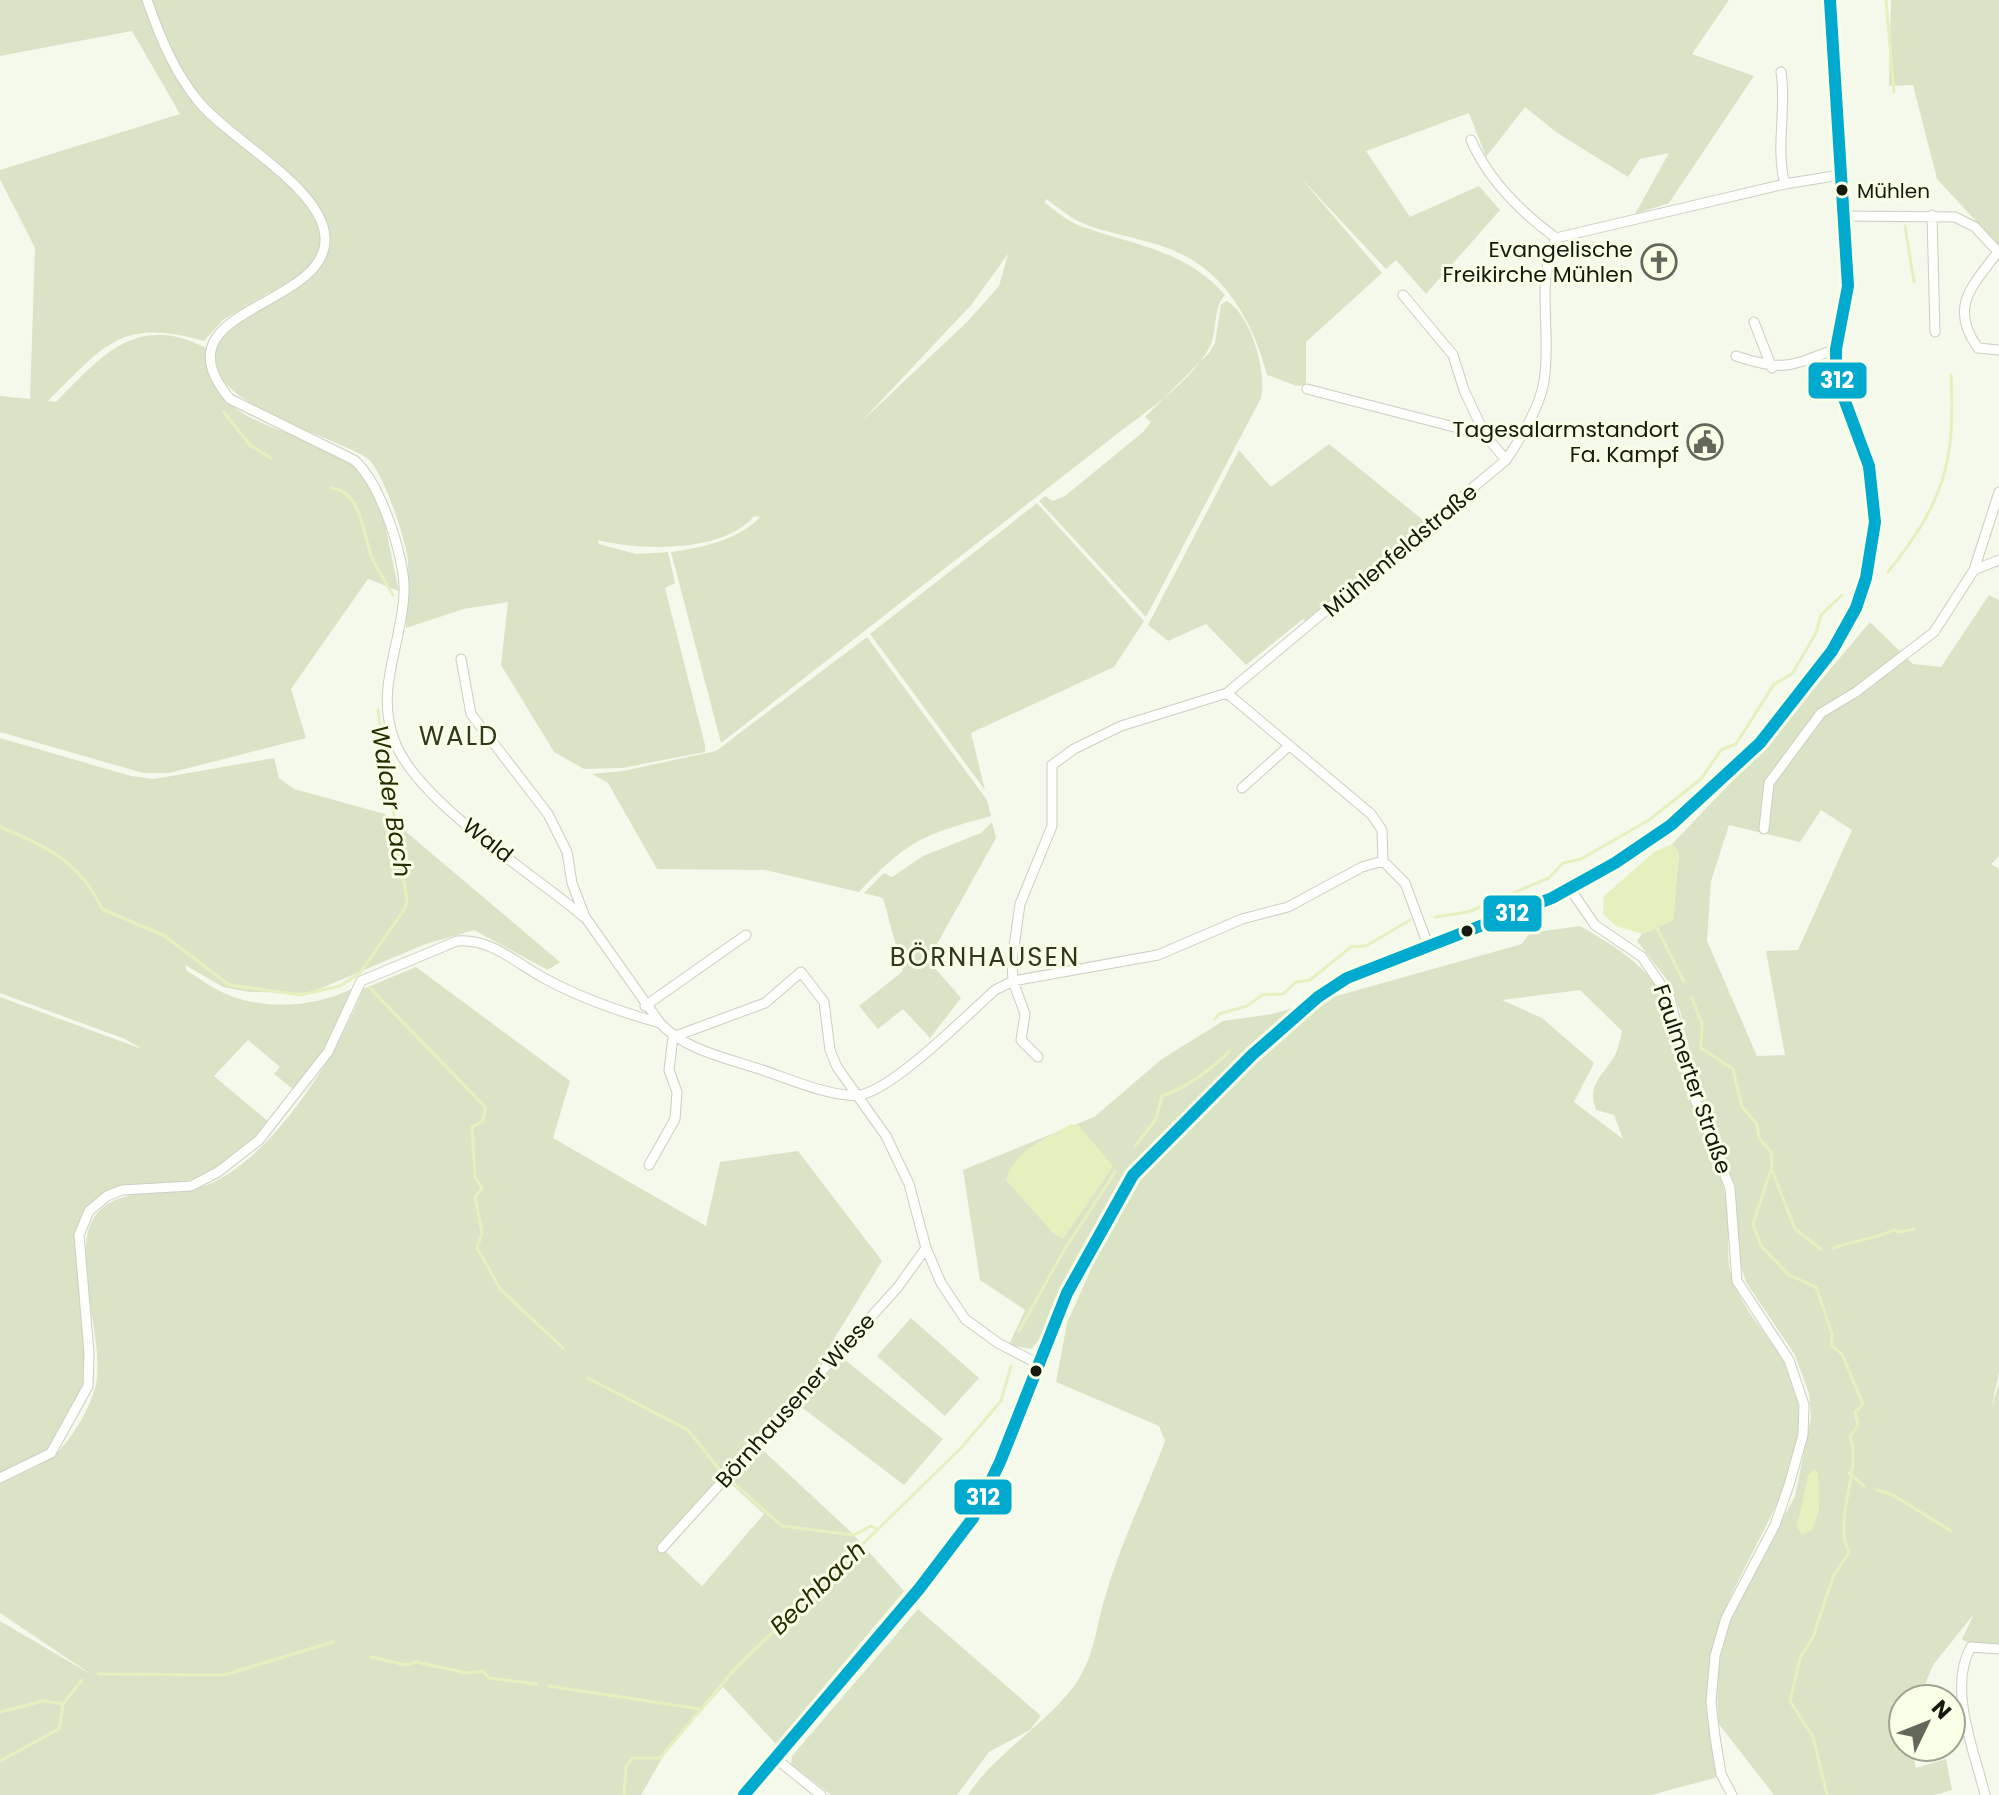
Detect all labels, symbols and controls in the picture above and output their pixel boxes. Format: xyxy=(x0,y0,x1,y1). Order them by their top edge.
place label: Mühlen xyxy=(1857,177,1930,205)
marker: Mühlen xyxy=(1834,182,1850,198)
place label: Evangelische Freikirche Mühlen xyxy=(1443,234,1633,290)
church icon: Evangelische Freikirche Mühlen xyxy=(1640,243,1678,281)
line badge: 312 xyxy=(1807,361,1868,400)
text: 312 xyxy=(1820,365,1854,396)
place label: Tagesalarmstandort Fa. Kampf xyxy=(1453,414,1679,470)
public building icon: Tagesalarmstandort Fa. Kampf xyxy=(1686,423,1724,461)
street label: Mühlenfeldstraße xyxy=(1317,477,1484,624)
district label: WALD xyxy=(419,718,499,754)
water label: Walder Bach xyxy=(363,722,420,879)
street label: Wald xyxy=(456,811,520,870)
line badge: 312 xyxy=(1482,894,1543,933)
text: 312 xyxy=(1495,898,1529,929)
unlabelled marker xyxy=(1459,923,1475,939)
district label: BÖRNHAUSEN xyxy=(890,939,1080,975)
street label: Faulmerter Straße xyxy=(1646,980,1739,1178)
street label: Börnhausener Wiese xyxy=(708,1306,882,1494)
unlabelled marker xyxy=(1028,1363,1044,1379)
line badge: 312 xyxy=(953,1478,1013,1516)
text: 312 xyxy=(966,1482,1000,1513)
water label: Bechbach xyxy=(762,1533,873,1642)
north arrow xyxy=(1887,1683,1967,1763)
text: N xyxy=(1924,1693,1958,1726)

